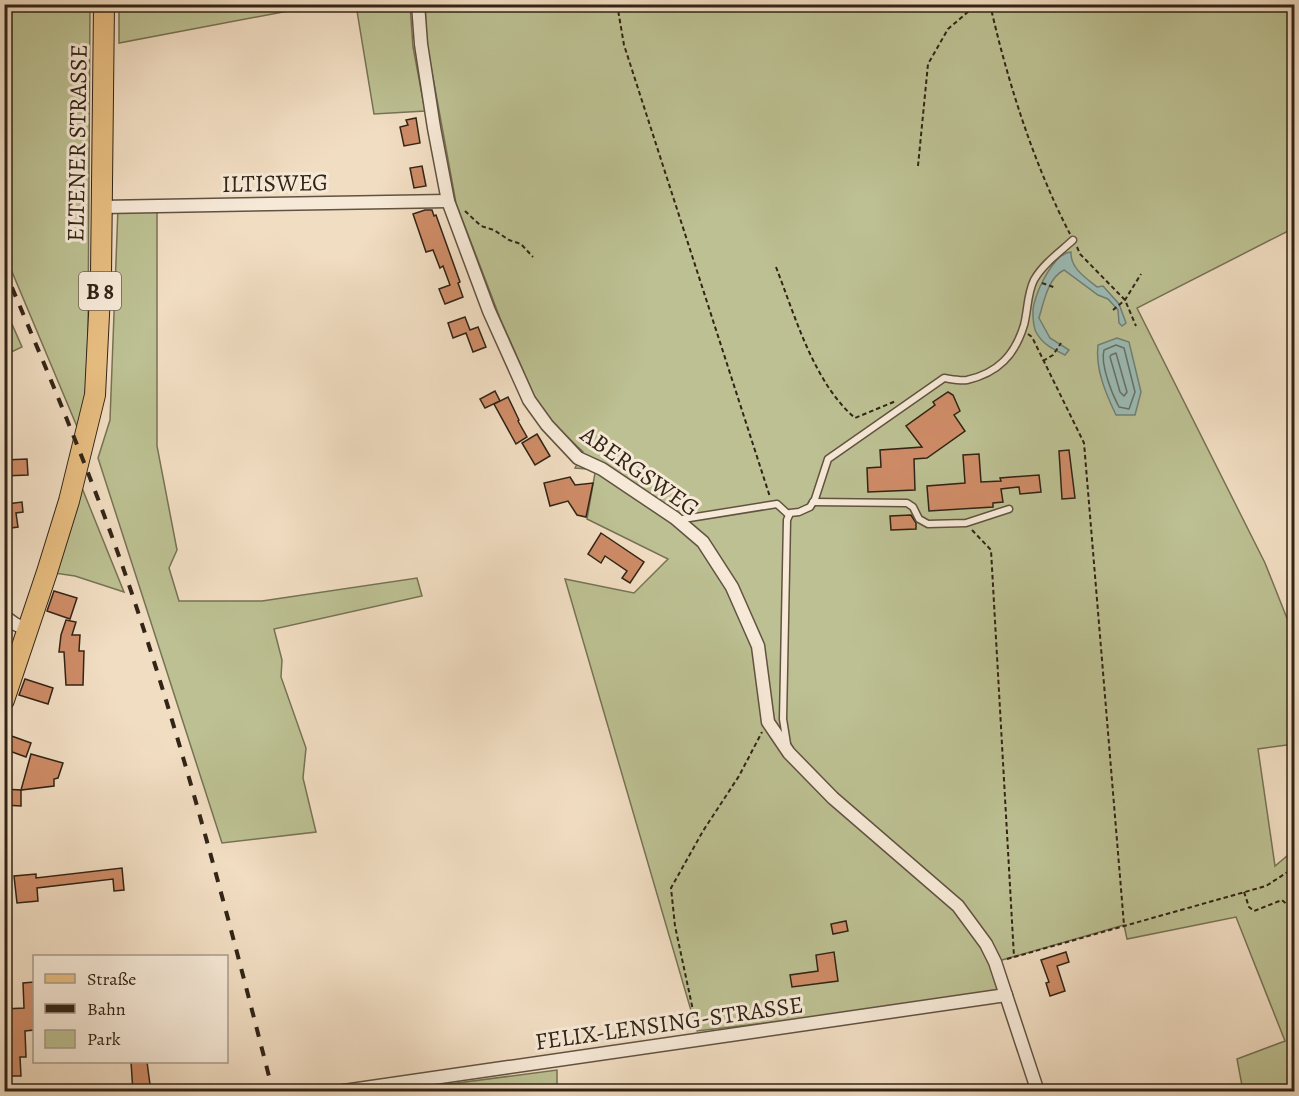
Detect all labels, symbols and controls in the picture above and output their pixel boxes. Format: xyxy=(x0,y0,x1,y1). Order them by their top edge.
street label: ELTENER STRASSE xyxy=(59,44,95,242)
street label: ILTISWEG xyxy=(222,166,328,200)
road number: B 8 xyxy=(79,272,121,310)
street label: ABERGSWEG xyxy=(574,418,706,524)
legend xyxy=(33,955,228,1063)
text: Straße xyxy=(87,967,136,991)
street label: FELIX-LENSING-STRASSE xyxy=(533,988,805,1058)
text: Bahn xyxy=(87,997,126,1021)
text: Park xyxy=(87,1027,121,1051)

